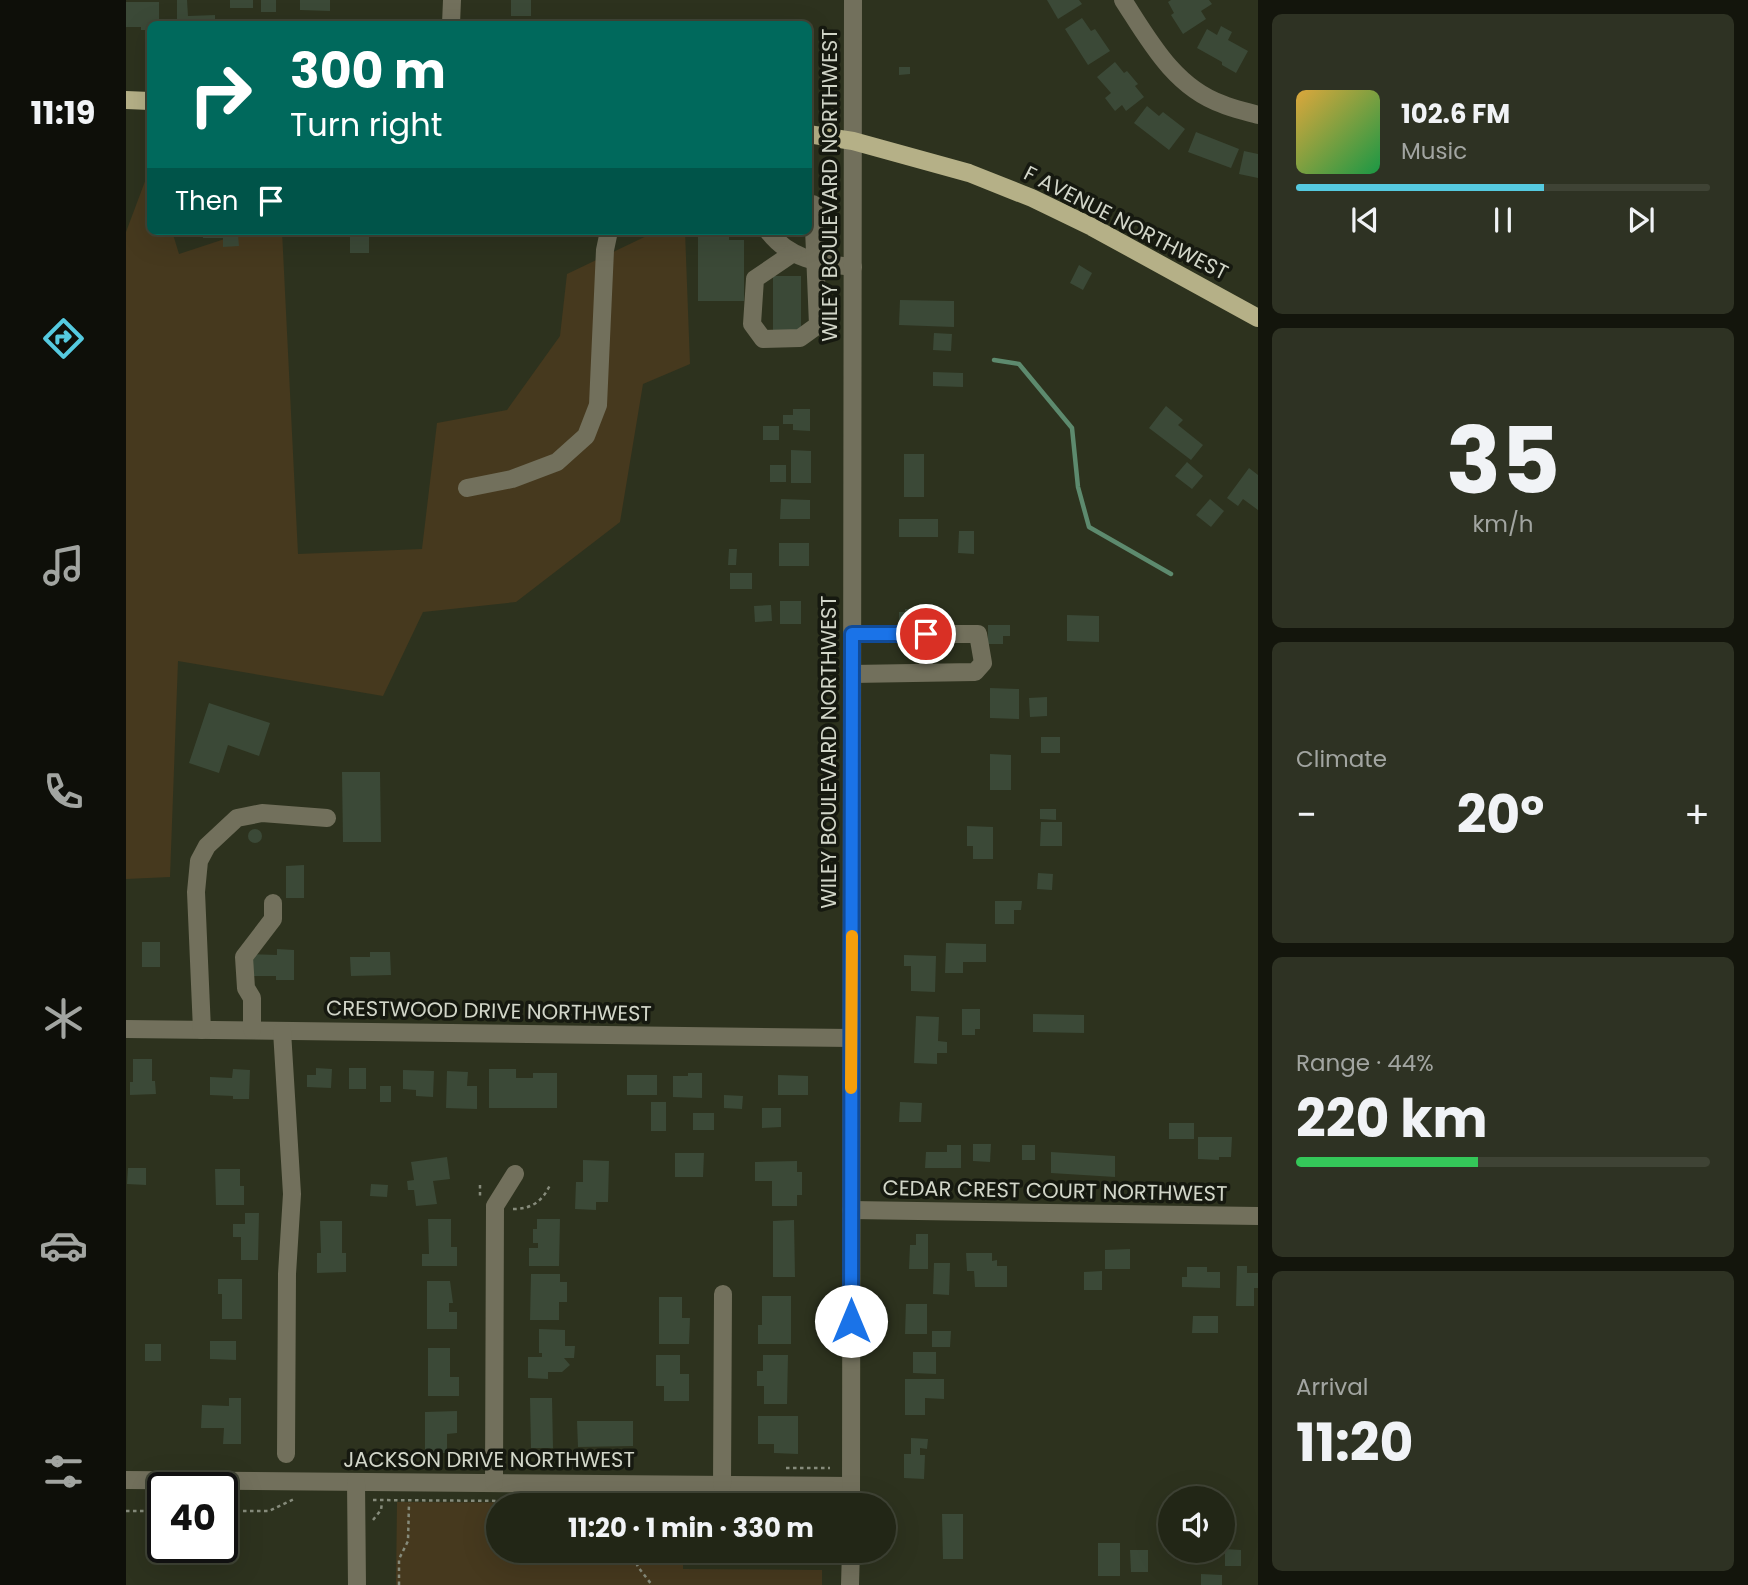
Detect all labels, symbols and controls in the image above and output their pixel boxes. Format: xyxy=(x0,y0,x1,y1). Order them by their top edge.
street label: WILEY BOULEVARD NORTHWEST xyxy=(815,28,844,342)
text: 300 m xyxy=(290,37,446,105)
icon: right xyxy=(175,49,266,140)
text: 11:19 xyxy=(31,90,95,135)
text: 102.6 FM xyxy=(1401,96,1510,132)
text: Turn right xyxy=(290,102,442,147)
text: Music xyxy=(1401,135,1467,167)
street label: F AVENUE NORTHWEST xyxy=(1019,158,1233,287)
icon: arrive xyxy=(252,182,290,220)
text: Then xyxy=(175,183,238,219)
icon: previous xyxy=(1346,201,1384,239)
icon: pause xyxy=(1484,201,1522,239)
icon: next xyxy=(1622,201,1660,239)
icon: directions xyxy=(39,314,88,363)
text: 35 xyxy=(1446,397,1560,525)
text: km/h xyxy=(1472,508,1534,540)
icon: music xyxy=(39,541,88,590)
street label: WILEY BOULEVARD NORTHWEST xyxy=(814,595,843,909)
pin xyxy=(896,604,956,664)
icon: arrive xyxy=(907,615,945,653)
text: Climate xyxy=(1296,743,1387,775)
icon: phone xyxy=(39,767,88,816)
text: 20° xyxy=(1457,778,1544,851)
text: − xyxy=(1296,788,1317,841)
text: + xyxy=(1684,788,1710,841)
street label: CRESTWOOD DRIVE NORTHWEST xyxy=(326,993,652,1028)
icon: climate xyxy=(39,994,88,1043)
text: Range · 44% xyxy=(1296,1047,1434,1079)
text: 220 km xyxy=(1296,1082,1488,1155)
street label: CEDAR CREST COURT NORTHWEST xyxy=(882,1173,1228,1208)
icon: car xyxy=(39,1221,88,1270)
position arrow xyxy=(814,1284,888,1358)
text: Arrival xyxy=(1296,1371,1368,1403)
text: 11:20 xyxy=(1296,1406,1413,1479)
street label: JACKSON DRIVE NORTHWEST xyxy=(343,1445,635,1474)
icon: filters xyxy=(39,1447,88,1496)
speed limit sign: 40 xyxy=(147,1472,238,1563)
map controls xyxy=(1158,1486,1235,1563)
button: sound xyxy=(1158,1486,1235,1563)
text: 11:20 · 1 min · 330 m xyxy=(568,1510,814,1546)

